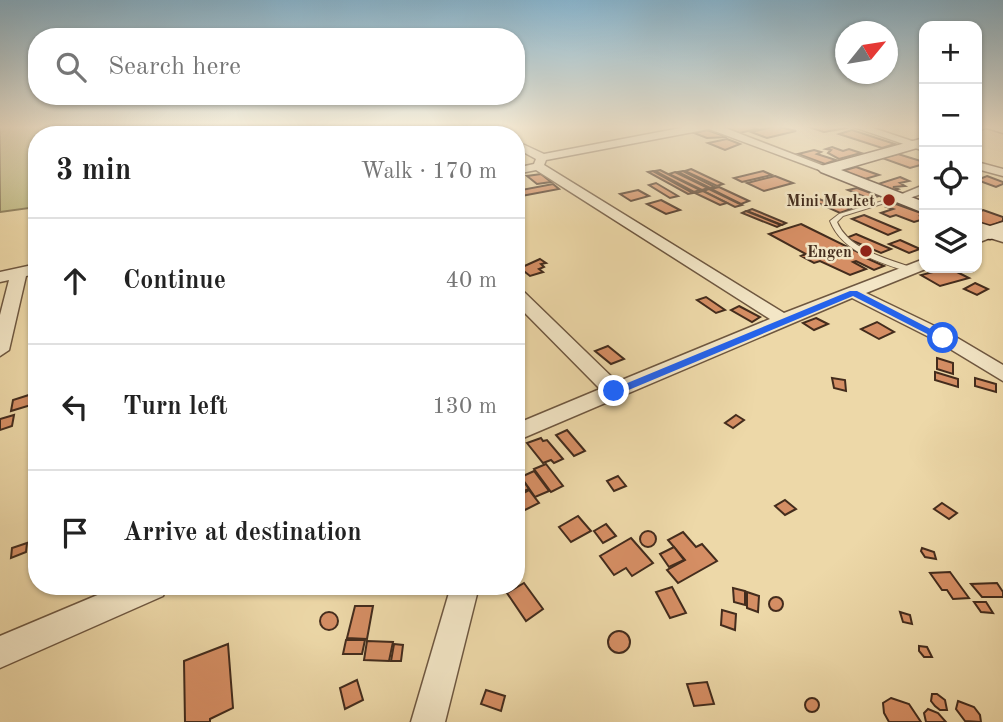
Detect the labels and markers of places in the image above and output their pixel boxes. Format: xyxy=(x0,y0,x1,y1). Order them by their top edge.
marker: Mini Market xyxy=(881,192,897,208)
place label: Mini Market xyxy=(786,194,875,210)
marker: Engen xyxy=(858,243,874,259)
place label: Engen xyxy=(807,245,852,261)

